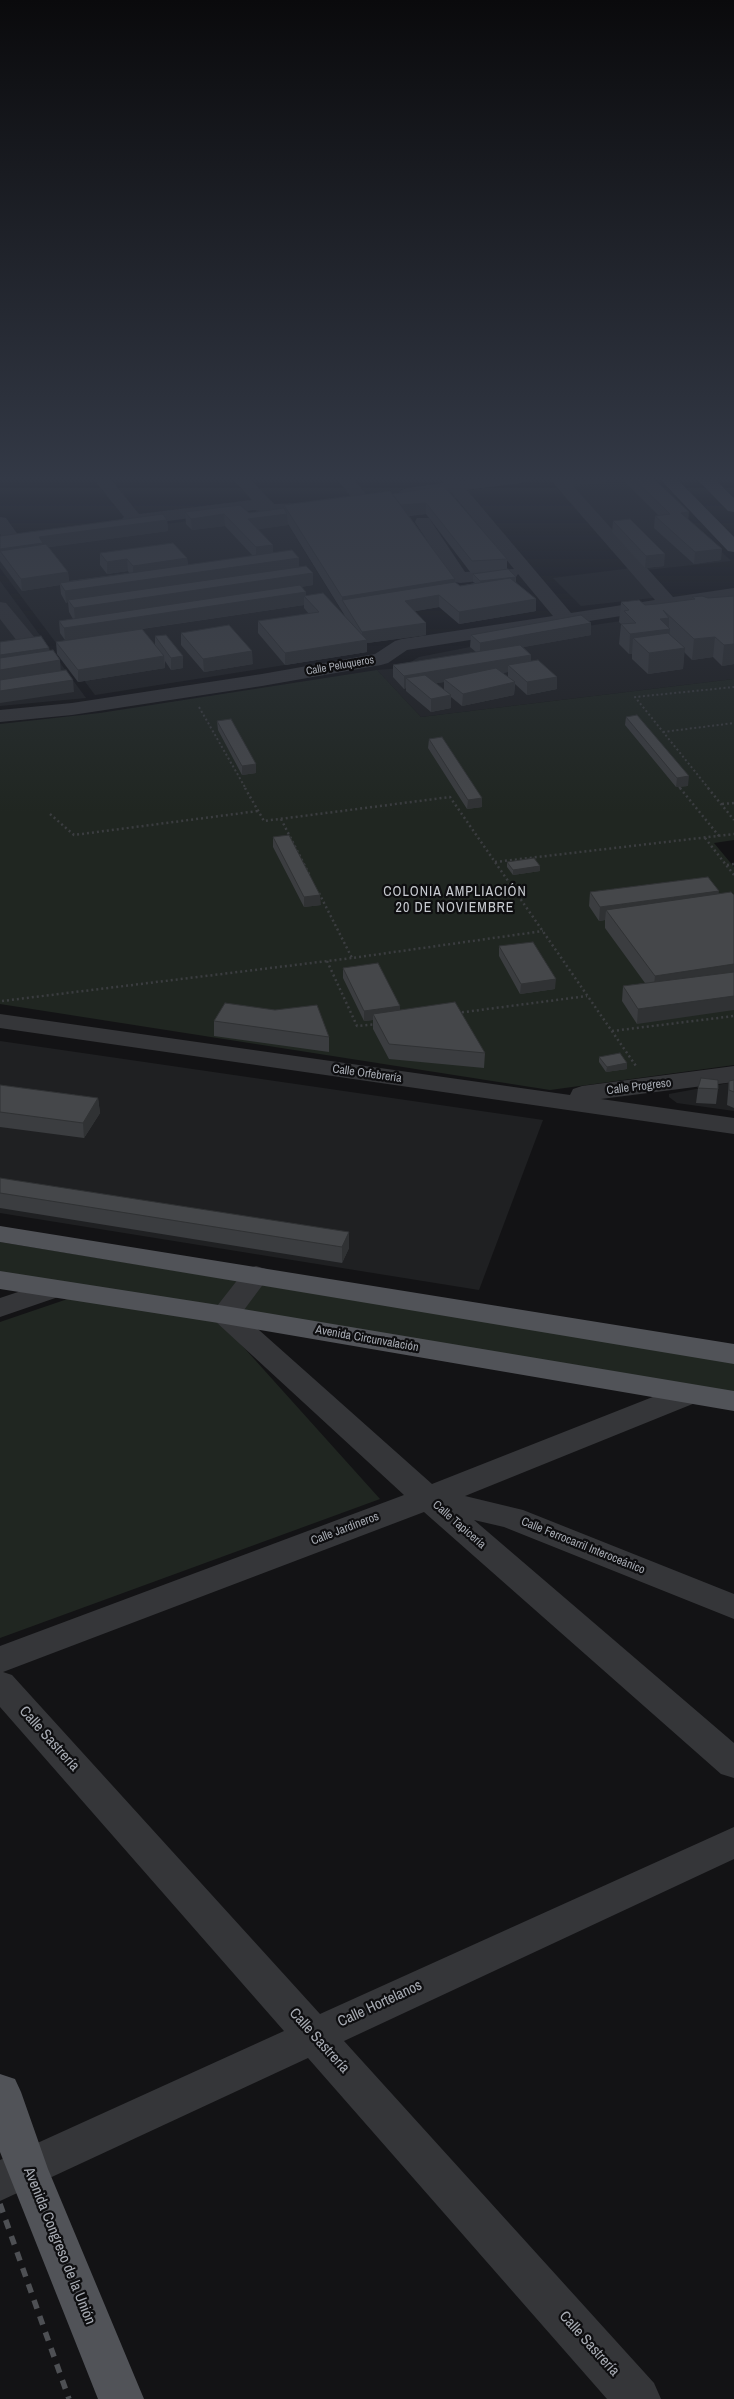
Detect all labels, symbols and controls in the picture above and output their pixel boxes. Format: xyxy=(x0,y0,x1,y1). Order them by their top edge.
street label: Calle Peluqueros xyxy=(305,654,375,678)
district label: COLONIA AMPLIACIÓN 20 DE NOVIEMBRE xyxy=(381,884,529,916)
street label: Calle Orfebrería xyxy=(331,1062,403,1086)
street label: Calle Progreso xyxy=(606,1076,672,1098)
street label: Avenida Circunvalación xyxy=(314,1323,420,1355)
street label: Calle Tapicería xyxy=(429,1498,489,1552)
street label: Calle Jardineros xyxy=(309,1509,381,1549)
street label: Calle Ferrocarril Interoceánico xyxy=(519,1515,647,1577)
street label: Calle Sastrería xyxy=(15,1703,83,1775)
street label: Calle Hortelanos xyxy=(335,1977,425,2031)
street label: Calle Sastrería xyxy=(285,2005,353,2077)
street label: Avenida Congreso de la Unión xyxy=(19,2165,99,2327)
street label: Calle Sastrería xyxy=(555,2308,623,2380)

